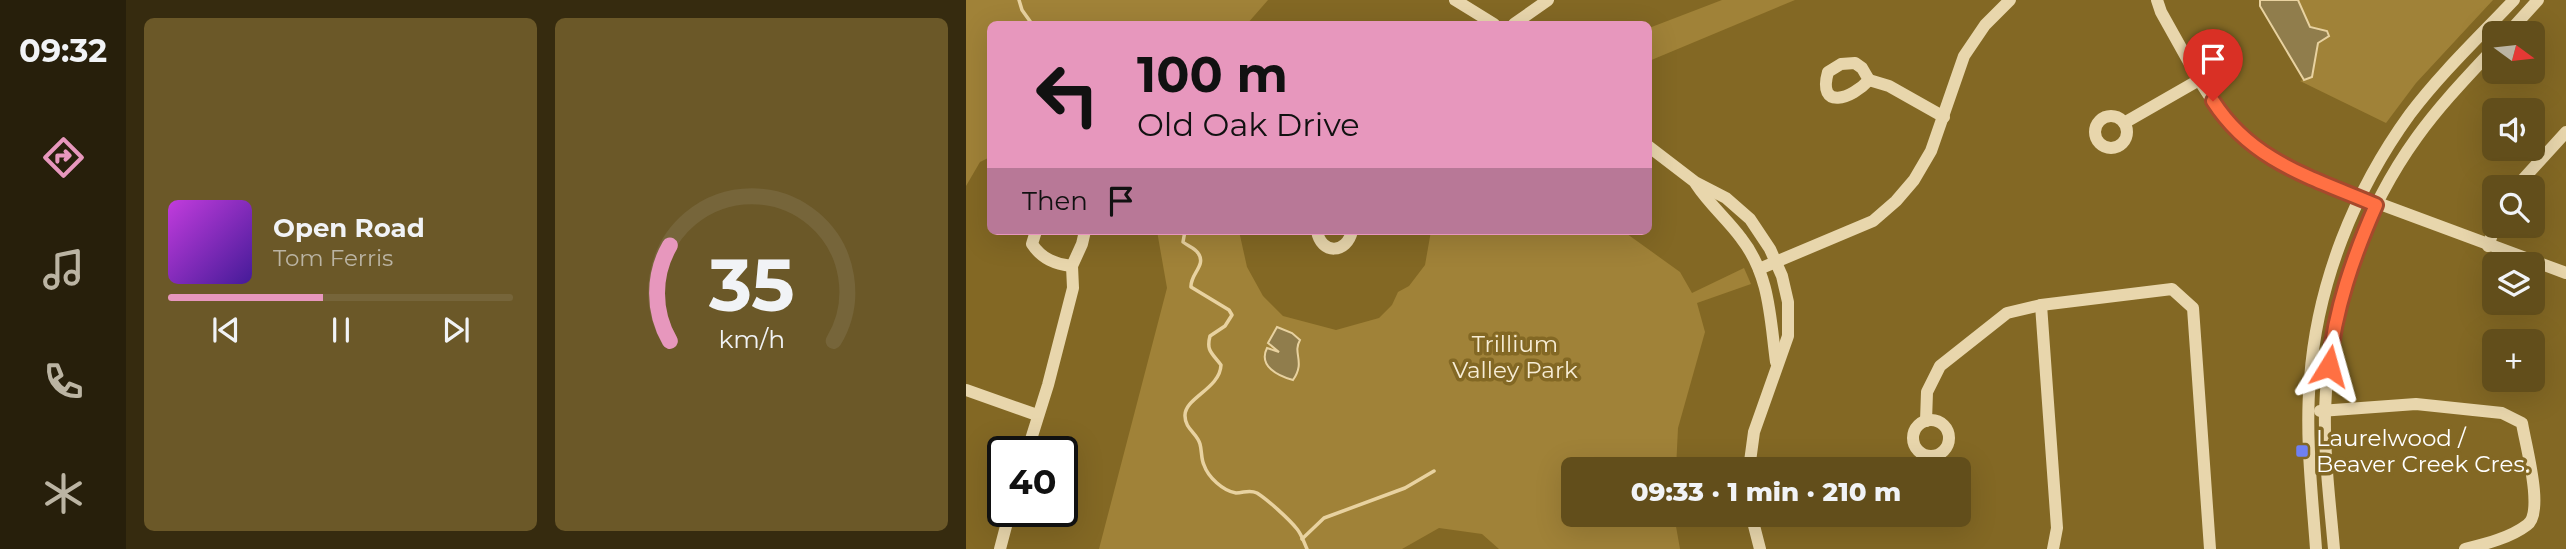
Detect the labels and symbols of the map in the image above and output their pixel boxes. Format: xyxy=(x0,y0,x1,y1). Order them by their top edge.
north arrow xyxy=(2482,21,2544,84)
pin xyxy=(2183,29,2243,101)
position arrow xyxy=(2292,329,2366,403)
park label: Trillium Valley Park xyxy=(1452,330,1578,384)
place label: Laurelwood / Beaver Creek Cres. xyxy=(2316,424,2530,478)
speed limit sign: 40 xyxy=(987,436,1078,527)
marker: Laurelwood / Beaver Creek Cres. xyxy=(2294,443,2310,459)

